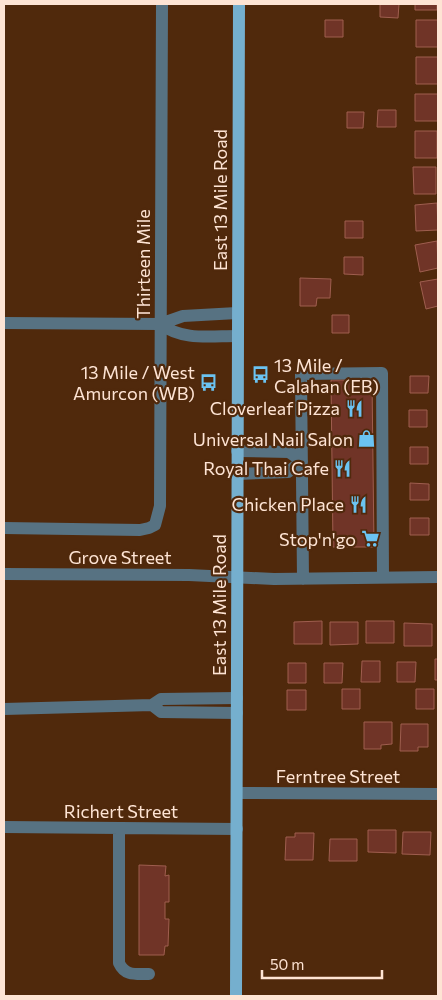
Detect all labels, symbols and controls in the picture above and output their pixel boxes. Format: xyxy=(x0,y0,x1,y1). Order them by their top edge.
street label: East 13 Mile Road xyxy=(209,129,231,271)
street label: Thirteen Mile xyxy=(132,209,154,319)
place label: 13 Mile / Calahan (EB) xyxy=(274,354,379,397)
place label: 13 Mile / West Amurcon (WB) xyxy=(73,361,195,404)
bus stop icon: 13 Mile / Calahan (EB) xyxy=(250,365,270,385)
bus stop icon: 13 Mile / West Amurcon (WB) xyxy=(199,372,219,392)
place label: Cloverleaf Pizza xyxy=(210,397,340,419)
restaurant icon: Cloverleaf Pizza xyxy=(344,398,364,418)
place label: Universal Nail Salon xyxy=(193,428,353,450)
shop icon: Universal Nail Salon xyxy=(357,429,377,449)
place label: Royal Thai Cafe xyxy=(203,457,329,479)
restaurant icon: Royal Thai Cafe xyxy=(333,458,353,478)
place label: Chicken Place xyxy=(232,493,344,515)
restaurant icon: Chicken Place xyxy=(348,494,368,514)
place label: Stop'n'go xyxy=(279,528,356,550)
supermarket icon: Stop'n'go xyxy=(360,529,380,549)
street label: East 13 Mile Road xyxy=(208,534,230,676)
street label: Grove Street xyxy=(68,546,172,568)
street label: Ferntree Street xyxy=(276,765,400,787)
street label: Richert Street xyxy=(64,800,178,822)
scale bar xyxy=(262,948,382,980)
text: 50 m xyxy=(270,955,304,973)

